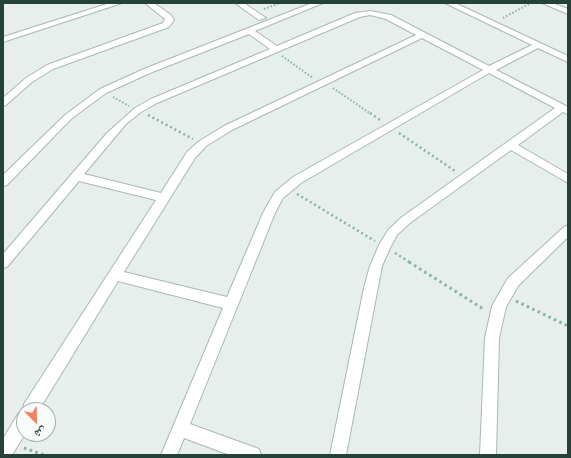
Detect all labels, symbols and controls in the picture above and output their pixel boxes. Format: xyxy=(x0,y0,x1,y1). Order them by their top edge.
north arrow xyxy=(16,402,56,442)
text: ش xyxy=(33,425,48,440)

